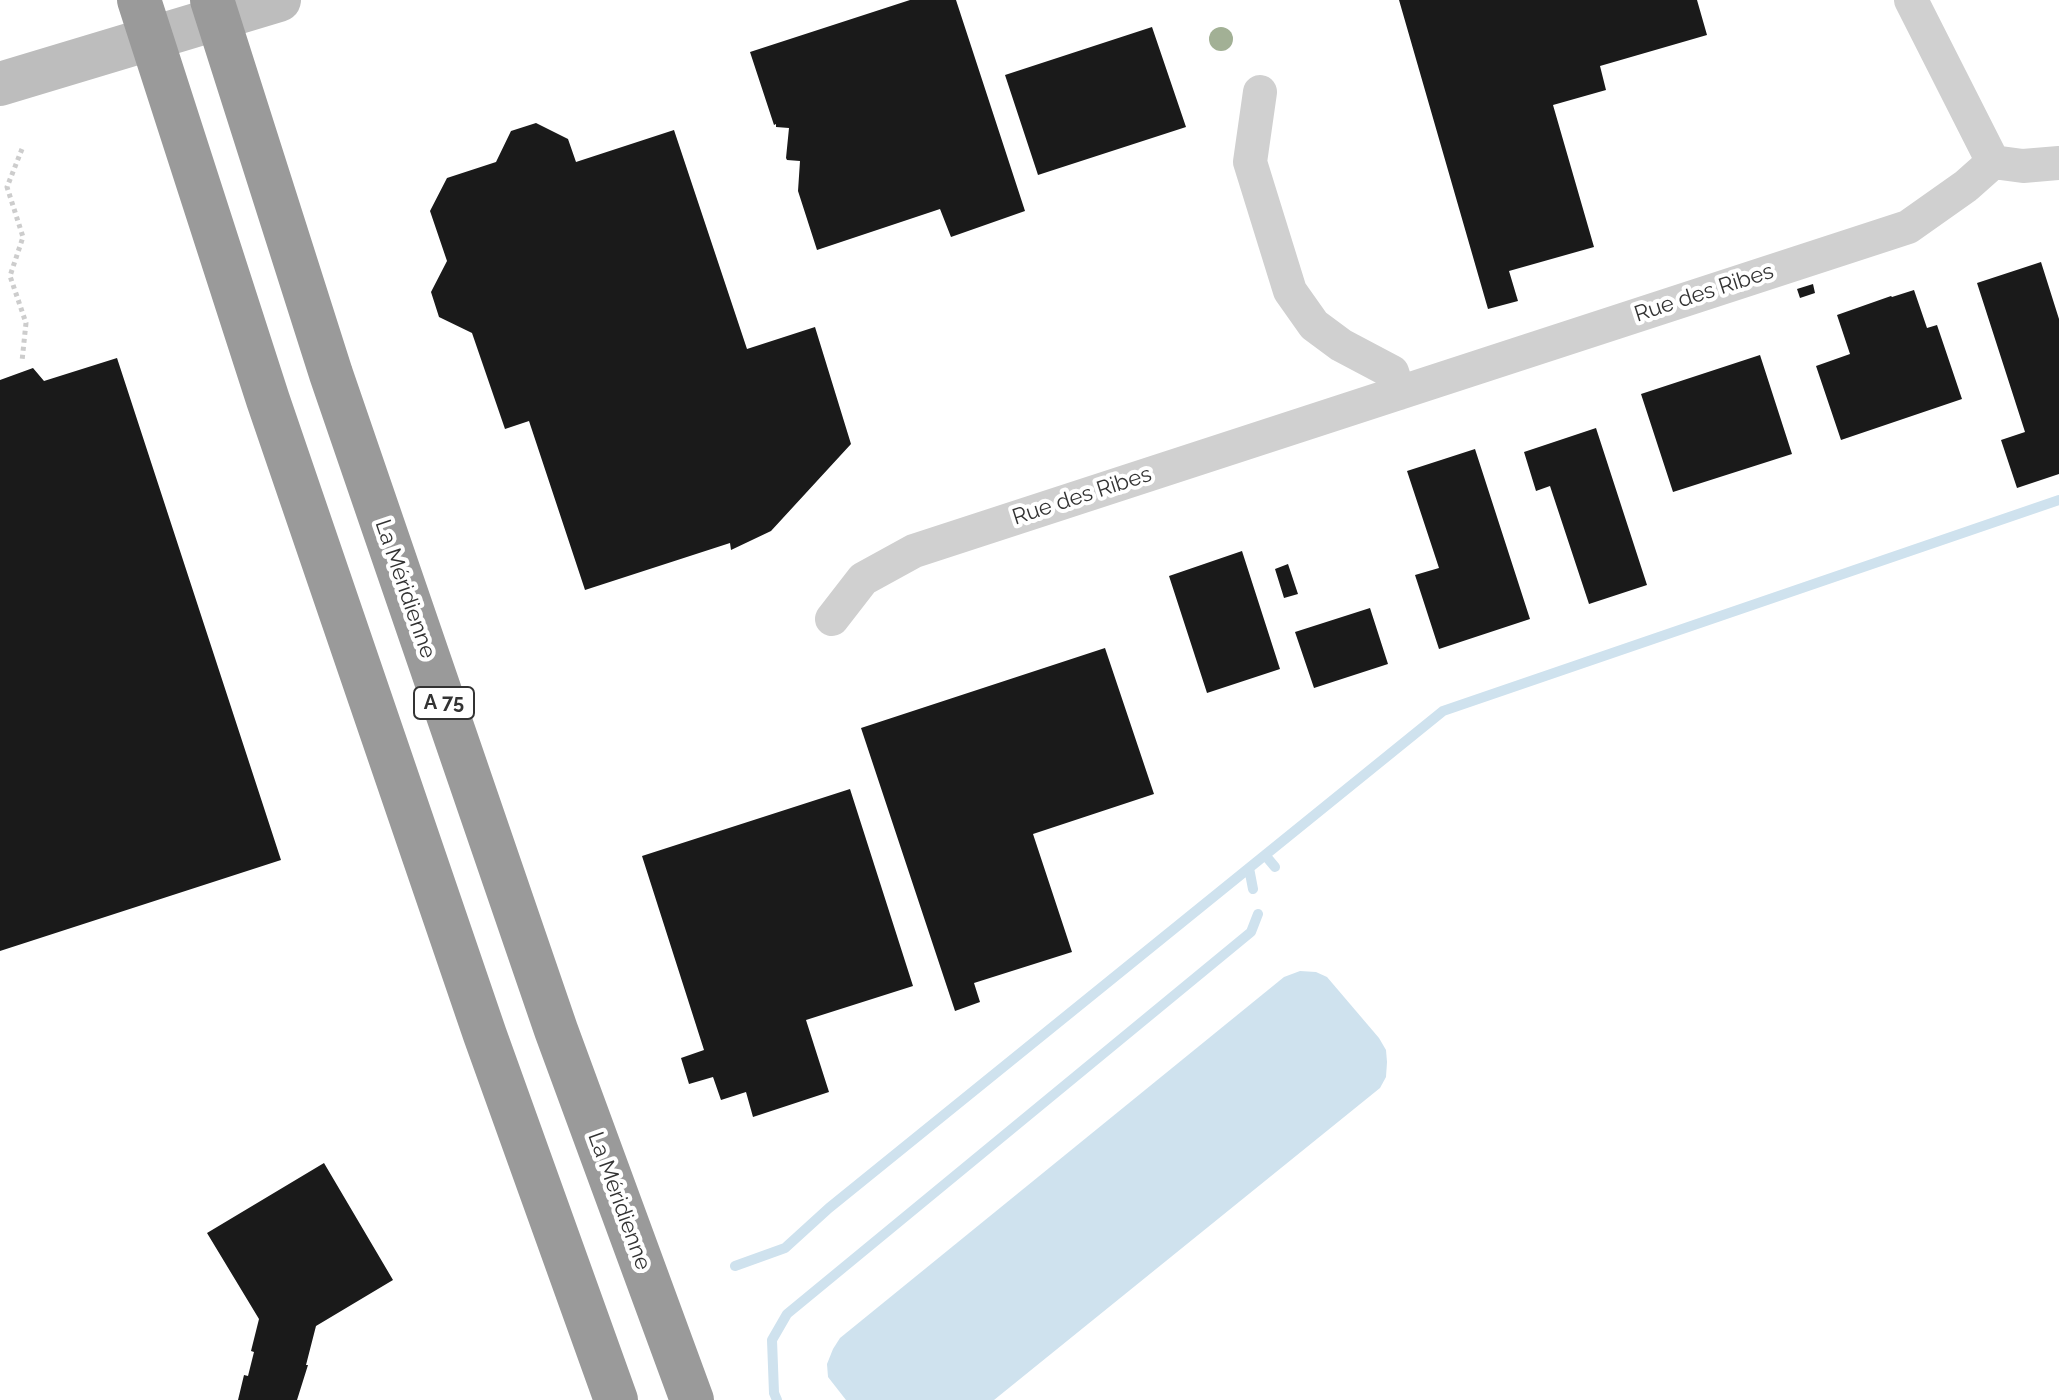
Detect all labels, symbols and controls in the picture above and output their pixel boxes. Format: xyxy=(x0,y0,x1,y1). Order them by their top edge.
street label: Rue des Ribes xyxy=(1631,258,1777,328)
street label: Rue des Ribes xyxy=(1009,461,1155,531)
street label: La Méridienne xyxy=(369,516,441,662)
road number: A 75 xyxy=(414,687,474,719)
street label: La Méridienne xyxy=(582,1128,656,1274)

